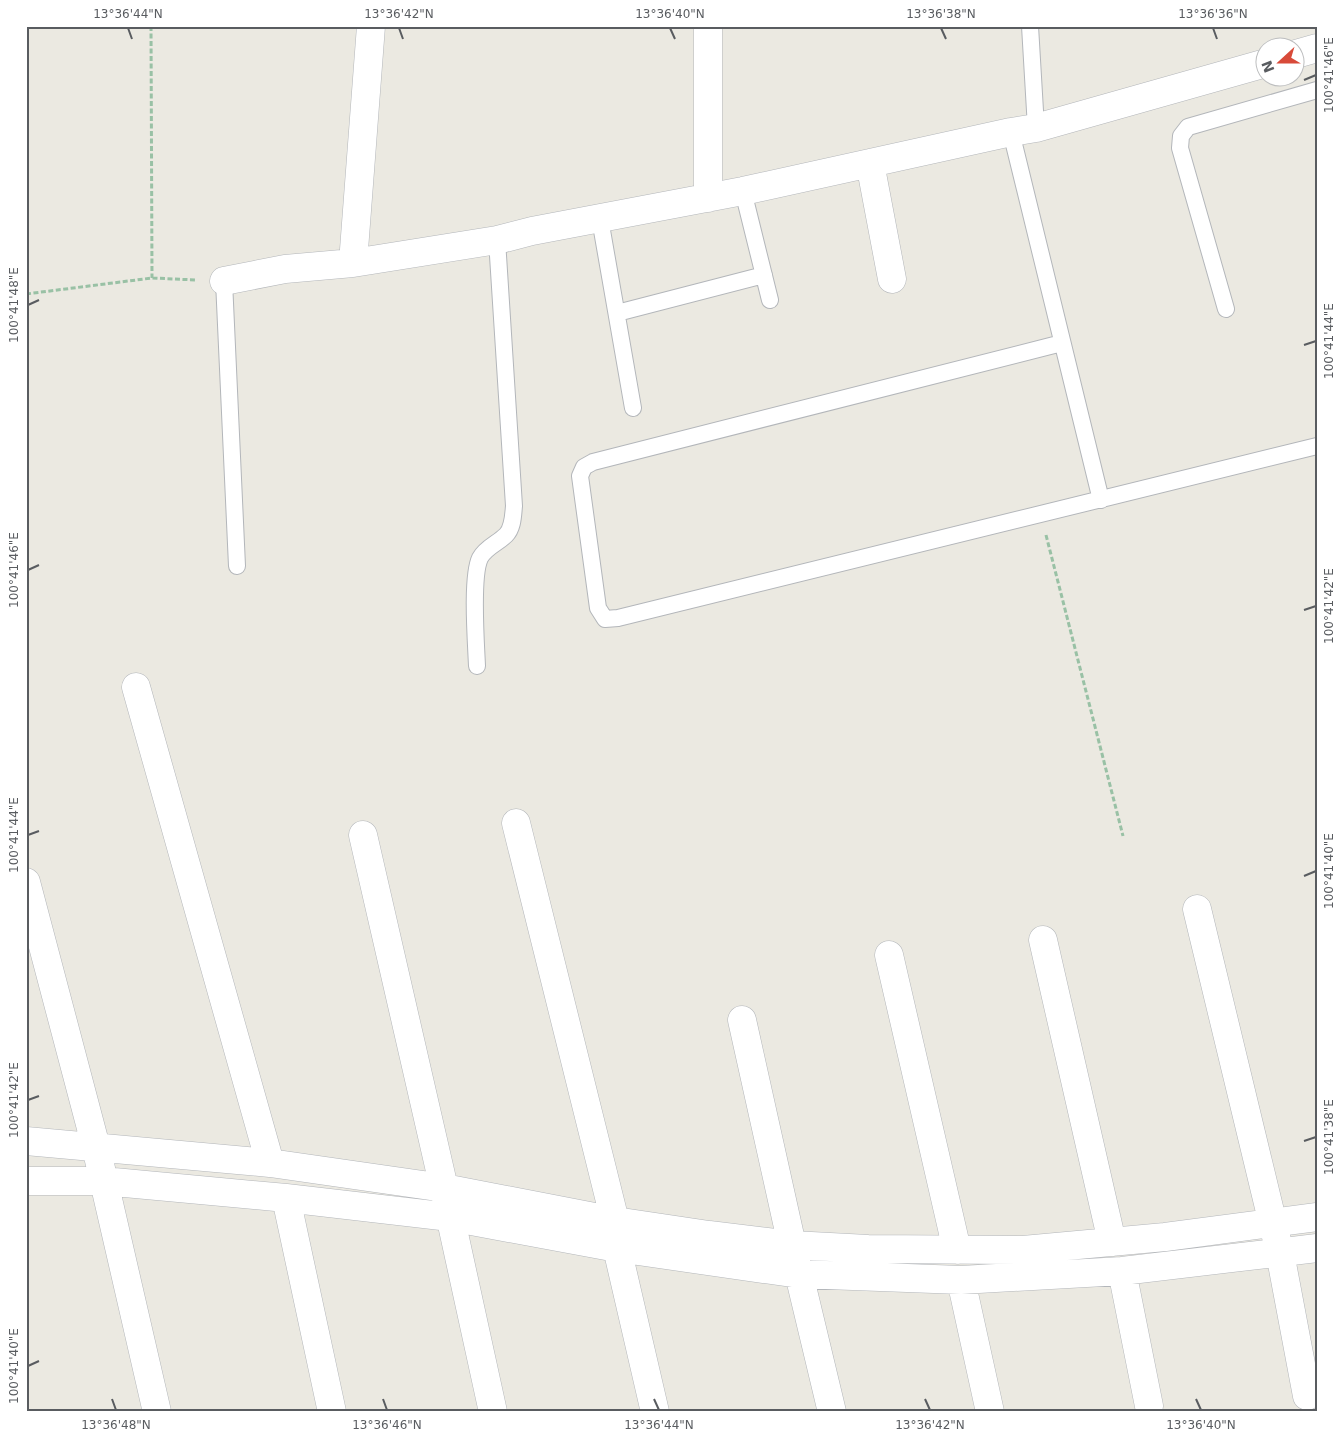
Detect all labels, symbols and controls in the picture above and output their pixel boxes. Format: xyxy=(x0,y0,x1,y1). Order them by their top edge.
text: 13°36'44"N xyxy=(93,7,163,21)
text: 13°36'42"N xyxy=(364,7,434,21)
text: 13°36'40"N xyxy=(635,7,705,21)
text: 13°36'38"N xyxy=(906,7,976,21)
text: 13°36'36"N xyxy=(1178,7,1248,21)
text: 100°41'46"E xyxy=(1322,37,1336,113)
north arrow xyxy=(1256,38,1306,88)
text: N xyxy=(1258,58,1277,75)
text: 100°41'48"E xyxy=(7,267,21,343)
text: 100°41'44"E xyxy=(1322,303,1336,379)
text: 100°41'46"E xyxy=(7,532,21,608)
text: 100°41'42"E xyxy=(1322,568,1336,644)
text: 100°41'44"E xyxy=(7,797,21,873)
text: 100°41'40"E xyxy=(1322,833,1336,909)
text: 100°41'42"E xyxy=(7,1062,21,1138)
text: 100°41'38"E xyxy=(1322,1099,1336,1175)
text: 100°41'40"E xyxy=(7,1328,21,1404)
text: 13°36'48"N xyxy=(81,1418,151,1432)
text: 13°36'46"N xyxy=(352,1418,422,1432)
text: 13°36'44"N xyxy=(624,1418,694,1432)
text: 13°36'42"N xyxy=(895,1418,965,1432)
text: 13°36'40"N xyxy=(1166,1418,1236,1432)

